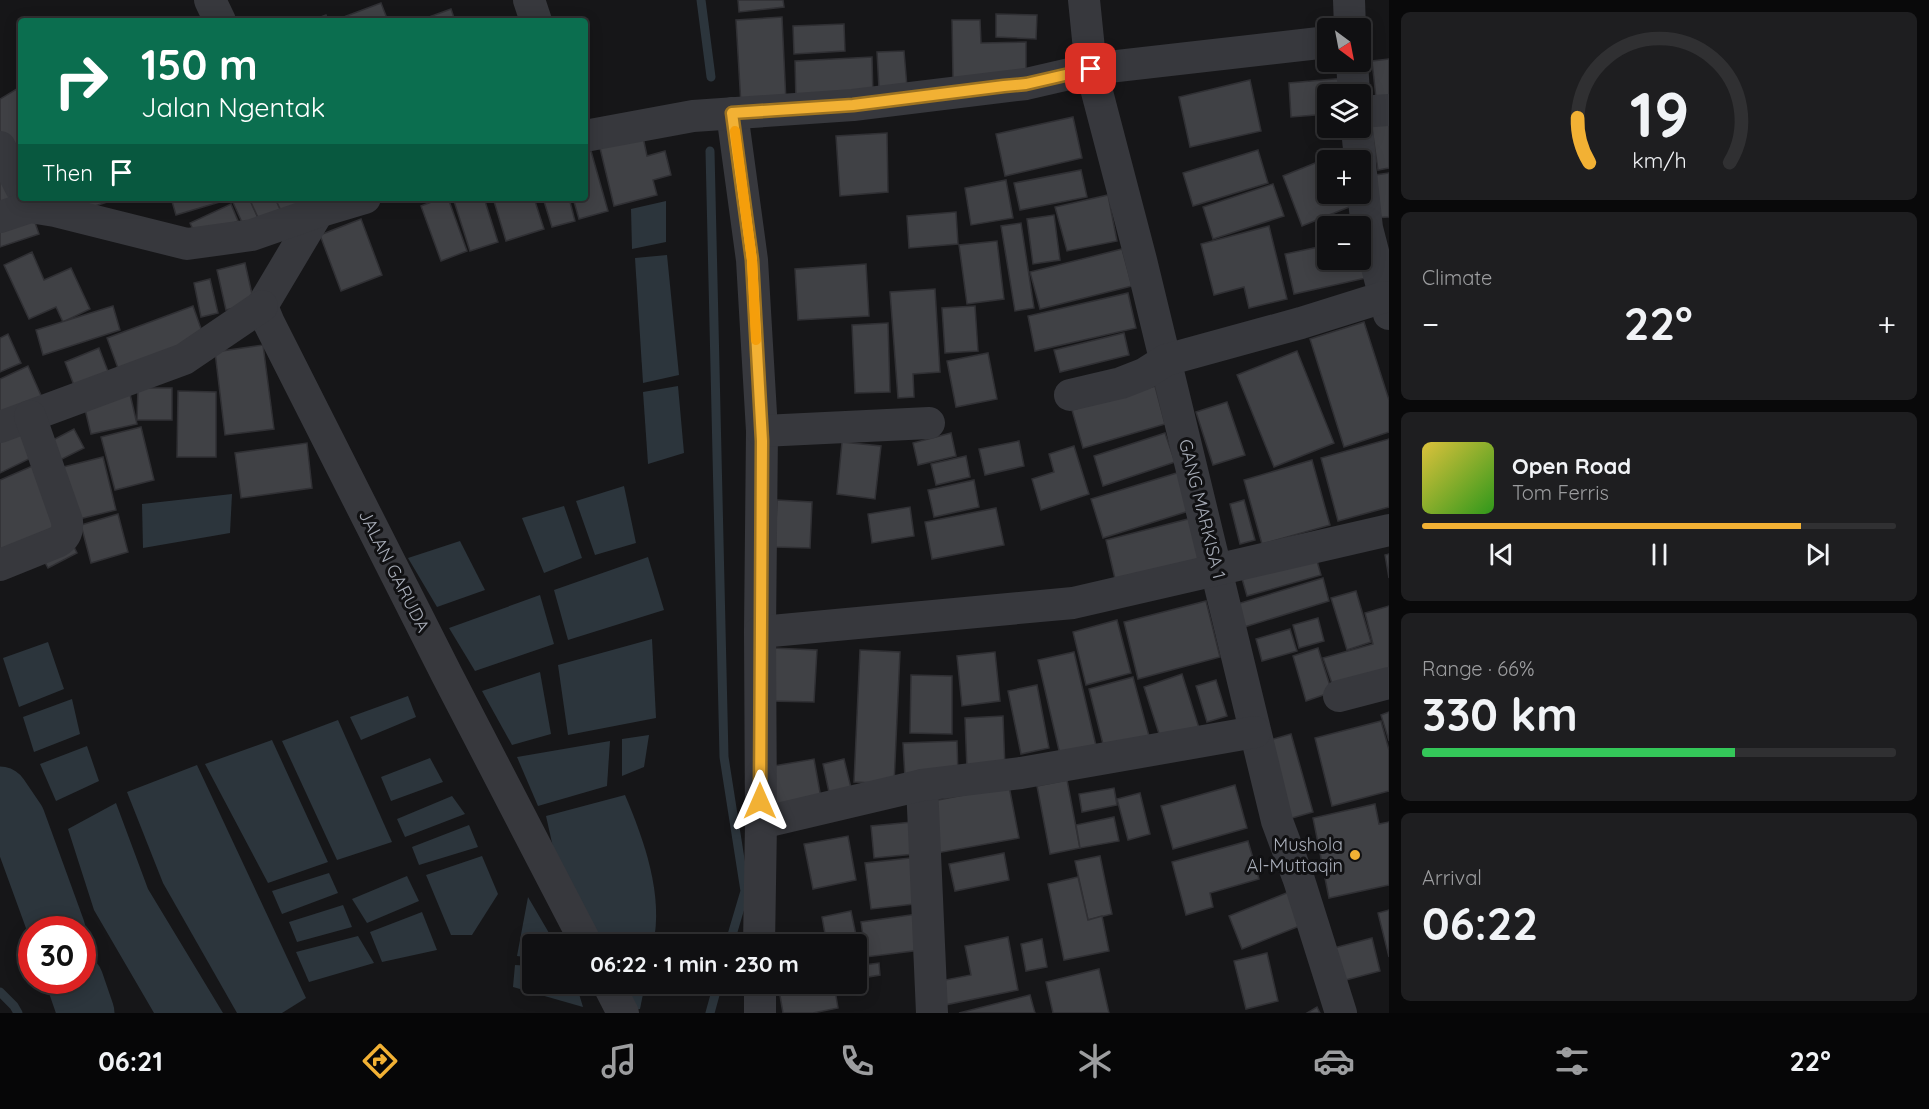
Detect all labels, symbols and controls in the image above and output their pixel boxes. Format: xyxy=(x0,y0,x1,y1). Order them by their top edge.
north arrow xyxy=(1317,18,1371,72)
map controls xyxy=(1317,18,1371,270)
text: 150 m xyxy=(141,38,258,91)
icon: right xyxy=(42,42,120,120)
pin xyxy=(1065,43,1116,94)
icon: arrive xyxy=(1074,52,1107,85)
text: 19 xyxy=(1629,75,1689,153)
button: layers xyxy=(1317,84,1371,138)
text: Jalan Ngentak xyxy=(141,90,325,124)
text: km/h xyxy=(1632,147,1686,173)
button: + xyxy=(1317,150,1371,204)
icon: arrive xyxy=(105,156,138,189)
text: Then xyxy=(42,159,93,187)
button: − xyxy=(1317,216,1371,270)
text: Climate xyxy=(1422,265,1492,290)
text: 22° xyxy=(1624,295,1693,351)
text: − xyxy=(1422,303,1439,344)
text: + xyxy=(1877,303,1896,344)
street label: GANG MARKISA 1 xyxy=(1174,437,1231,581)
text: Open Road xyxy=(1512,452,1631,480)
text: Tom Ferris xyxy=(1512,480,1609,505)
street label: JALAN GARUDA xyxy=(354,506,435,636)
icon: previous xyxy=(1485,538,1518,571)
icon: pause xyxy=(1643,538,1676,571)
icon: next xyxy=(1801,538,1834,571)
text: Range · 66% xyxy=(1422,656,1534,681)
text: 330 km xyxy=(1422,686,1578,742)
position arrow xyxy=(728,769,792,833)
place label: Mushola Al-Muttaqin xyxy=(1247,833,1343,877)
marker: Mushola Al-Muttaqin xyxy=(1348,848,1362,862)
text: Arrival xyxy=(1422,865,1482,890)
text: 06:22 xyxy=(1422,895,1538,951)
speed limit sign: 30 xyxy=(18,916,96,994)
text: 06:22 · 1 min · 230 m xyxy=(590,950,799,978)
icon: directions xyxy=(359,1040,401,1082)
icon: music xyxy=(598,1040,640,1082)
icon: phone xyxy=(836,1040,878,1082)
icon: climate xyxy=(1074,1040,1116,1082)
icon: car xyxy=(1313,1040,1355,1082)
icon: filters xyxy=(1551,1040,1593,1082)
text: 06:21 xyxy=(98,1044,163,1078)
text: 22° xyxy=(1789,1044,1831,1078)

